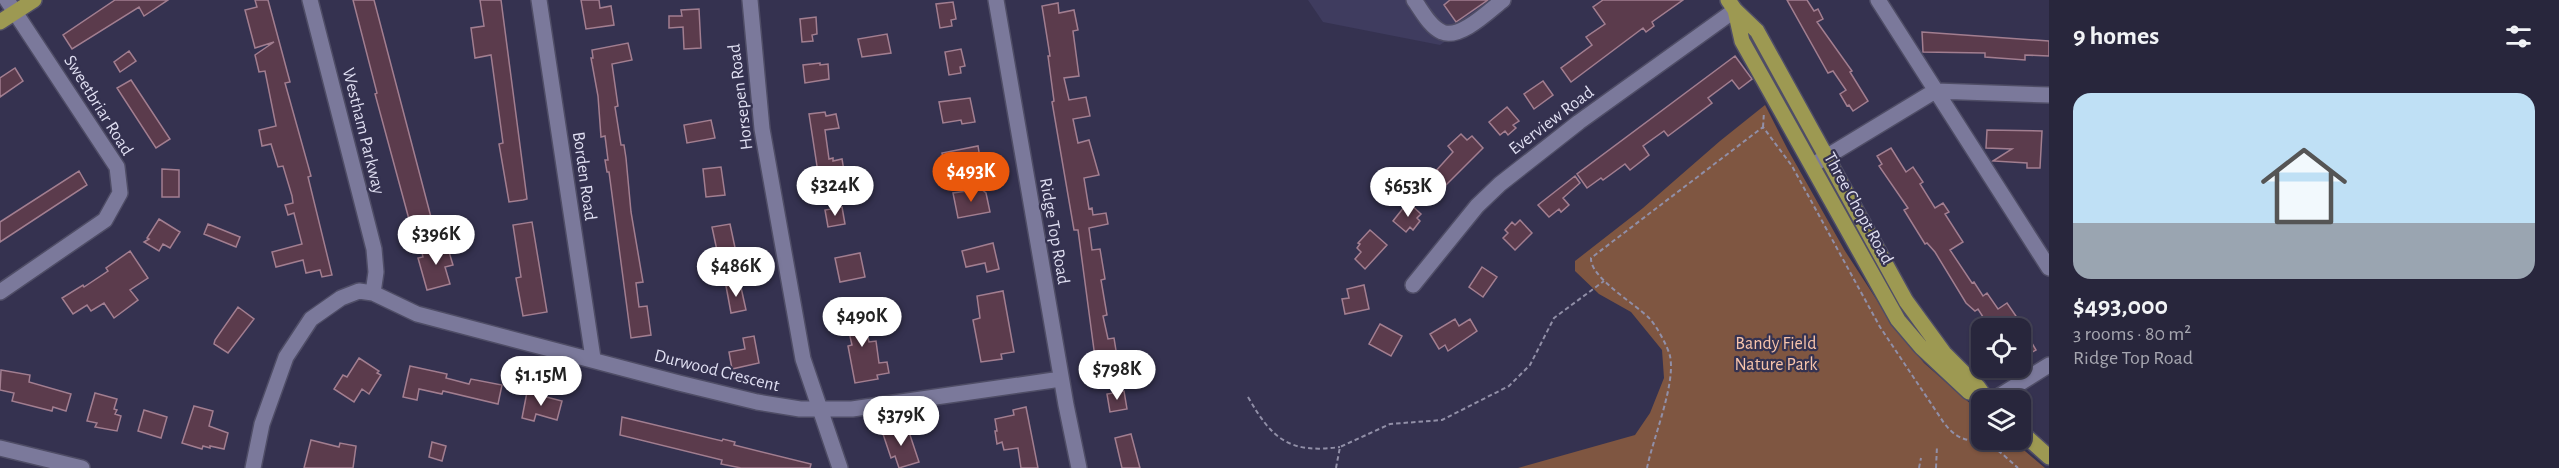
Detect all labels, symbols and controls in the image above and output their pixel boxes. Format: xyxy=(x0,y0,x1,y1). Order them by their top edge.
icon: filters xyxy=(2502,20,2535,53)
text: 9 homes xyxy=(2073,23,2159,49)
street label: Horsepen Road xyxy=(726,43,756,151)
street label: Sweetbriar Road xyxy=(60,52,136,159)
street label: Westham Parkway xyxy=(339,66,388,197)
street label: Everview Road xyxy=(1506,83,1597,158)
street label: Borden Road xyxy=(569,131,599,222)
icon: home xyxy=(2250,132,2358,240)
street label: Three Chopt Road xyxy=(1820,150,1896,267)
pin: $493K xyxy=(929,152,1013,203)
text: $493K xyxy=(946,161,996,181)
pin: $324K xyxy=(793,166,877,217)
pin: $653K xyxy=(1366,167,1450,218)
text: $324K xyxy=(811,175,859,195)
street label: Ridge Top Road xyxy=(1036,176,1072,286)
text: $653K xyxy=(1384,176,1432,196)
pin: $396K xyxy=(394,215,478,266)
text: $396K xyxy=(412,224,460,244)
pin: $486K xyxy=(694,247,778,298)
text: $486K xyxy=(711,256,761,276)
text: $493,000 xyxy=(2073,293,2168,319)
pin: $490K xyxy=(820,297,904,348)
text: $490K xyxy=(837,306,887,326)
map controls xyxy=(1971,318,2031,450)
button: locate xyxy=(1971,318,2031,378)
text: 3 rooms · 80 m² xyxy=(2073,324,2191,344)
park label: Bandy Field Nature Park xyxy=(1734,335,1818,374)
street label: Durwood Crescent xyxy=(652,347,782,395)
text: Ridge Top Road xyxy=(2073,348,2193,368)
pin: $798K xyxy=(1075,350,1159,401)
pin: $1.15M xyxy=(492,356,590,407)
text: $798K xyxy=(1093,359,1141,379)
text: $1.15M xyxy=(515,365,567,385)
button: layers xyxy=(1971,390,2031,450)
pin: $379K xyxy=(859,396,943,447)
text: $379K xyxy=(877,405,925,425)

